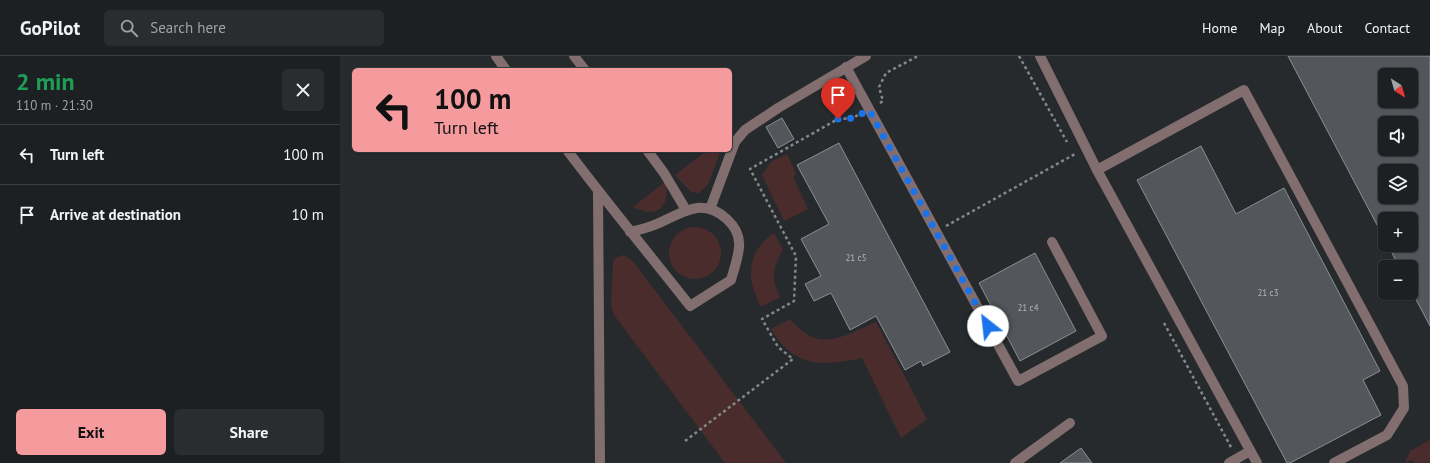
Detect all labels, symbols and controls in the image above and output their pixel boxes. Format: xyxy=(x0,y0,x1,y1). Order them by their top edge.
search box xyxy=(104,10,384,46)
text: GoPilot xyxy=(20,16,80,40)
icon: search xyxy=(118,17,140,39)
text: Search here xyxy=(150,18,226,37)
text: Home xyxy=(1202,19,1237,37)
text: Map xyxy=(1259,19,1285,37)
text: About xyxy=(1307,19,1343,37)
text: Contact xyxy=(1365,19,1410,37)
text: 2 min xyxy=(16,66,75,97)
north arrow xyxy=(1378,68,1418,108)
map controls xyxy=(1378,68,1418,300)
button: close xyxy=(282,69,324,111)
pin xyxy=(821,78,855,119)
text: 100 m xyxy=(434,80,511,117)
icon: left xyxy=(368,84,420,136)
icon: arrive xyxy=(827,84,849,106)
text: 110 m · 21:30 xyxy=(16,97,93,114)
text: Turn left xyxy=(434,116,499,139)
button: sound xyxy=(1378,116,1418,156)
icon: left xyxy=(16,144,38,166)
text: Turn left xyxy=(50,145,104,164)
text: 100 m xyxy=(283,145,324,164)
button: layers xyxy=(1378,164,1418,204)
icon: arrive xyxy=(16,204,38,226)
text: Arrive at destination xyxy=(50,205,181,224)
text: 10 m xyxy=(291,205,324,224)
button: + xyxy=(1378,212,1418,252)
house number: 21 с5 xyxy=(845,252,867,263)
button: − xyxy=(1378,260,1418,300)
house number: 21 с3 xyxy=(1257,287,1279,298)
house number: 21 с4 xyxy=(1017,302,1039,313)
position arrow xyxy=(967,305,1009,347)
button: Exit xyxy=(16,409,166,455)
button: Share xyxy=(174,409,324,455)

